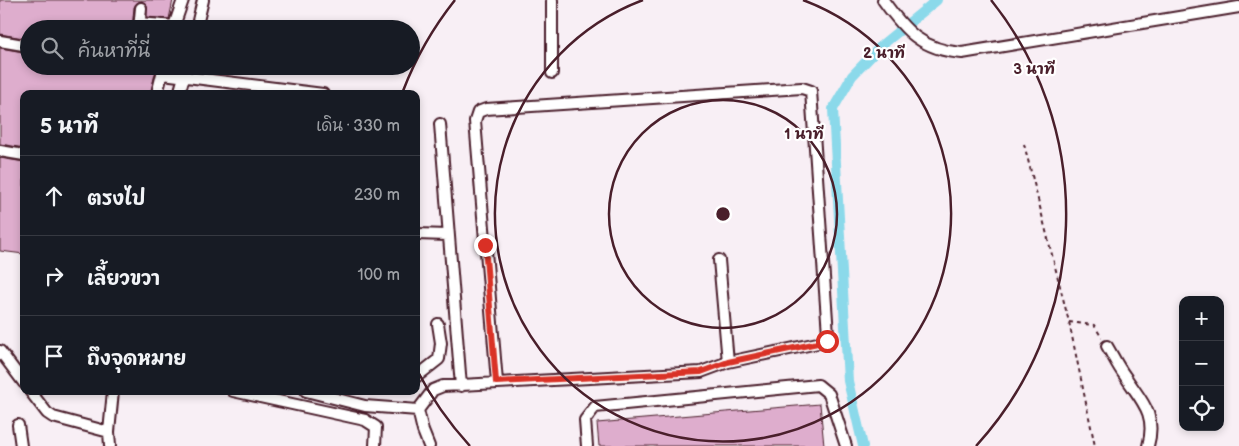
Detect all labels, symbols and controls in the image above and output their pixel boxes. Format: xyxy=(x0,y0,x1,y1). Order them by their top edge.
search box xyxy=(20,20,420,75)
icon: search xyxy=(38,34,66,62)
text: ค้นหาที่นี่ xyxy=(78,40,150,63)
text: 2 นาที xyxy=(863,43,905,63)
text: 3 นาที xyxy=(1013,59,1055,79)
text: 5 นาที xyxy=(40,114,98,139)
text: เดิน · 330 m xyxy=(316,117,400,136)
text: 1 นาที xyxy=(784,124,824,144)
icon: ahead xyxy=(40,182,68,210)
text: 230 m xyxy=(354,186,400,205)
text: ตรงไป xyxy=(87,188,145,211)
centre of rings xyxy=(714,205,732,223)
route end xyxy=(474,234,497,257)
icon: right xyxy=(40,262,68,290)
text: 100 m xyxy=(357,266,400,285)
text: เลี้ยวขวา xyxy=(87,268,160,291)
map controls xyxy=(1179,296,1224,431)
button: + xyxy=(1179,296,1224,341)
route start xyxy=(816,330,839,353)
button: − xyxy=(1179,341,1224,386)
icon: arrive xyxy=(40,342,68,370)
text: ถึงจุดหมาย xyxy=(87,348,186,371)
button: locate xyxy=(1179,386,1224,431)

